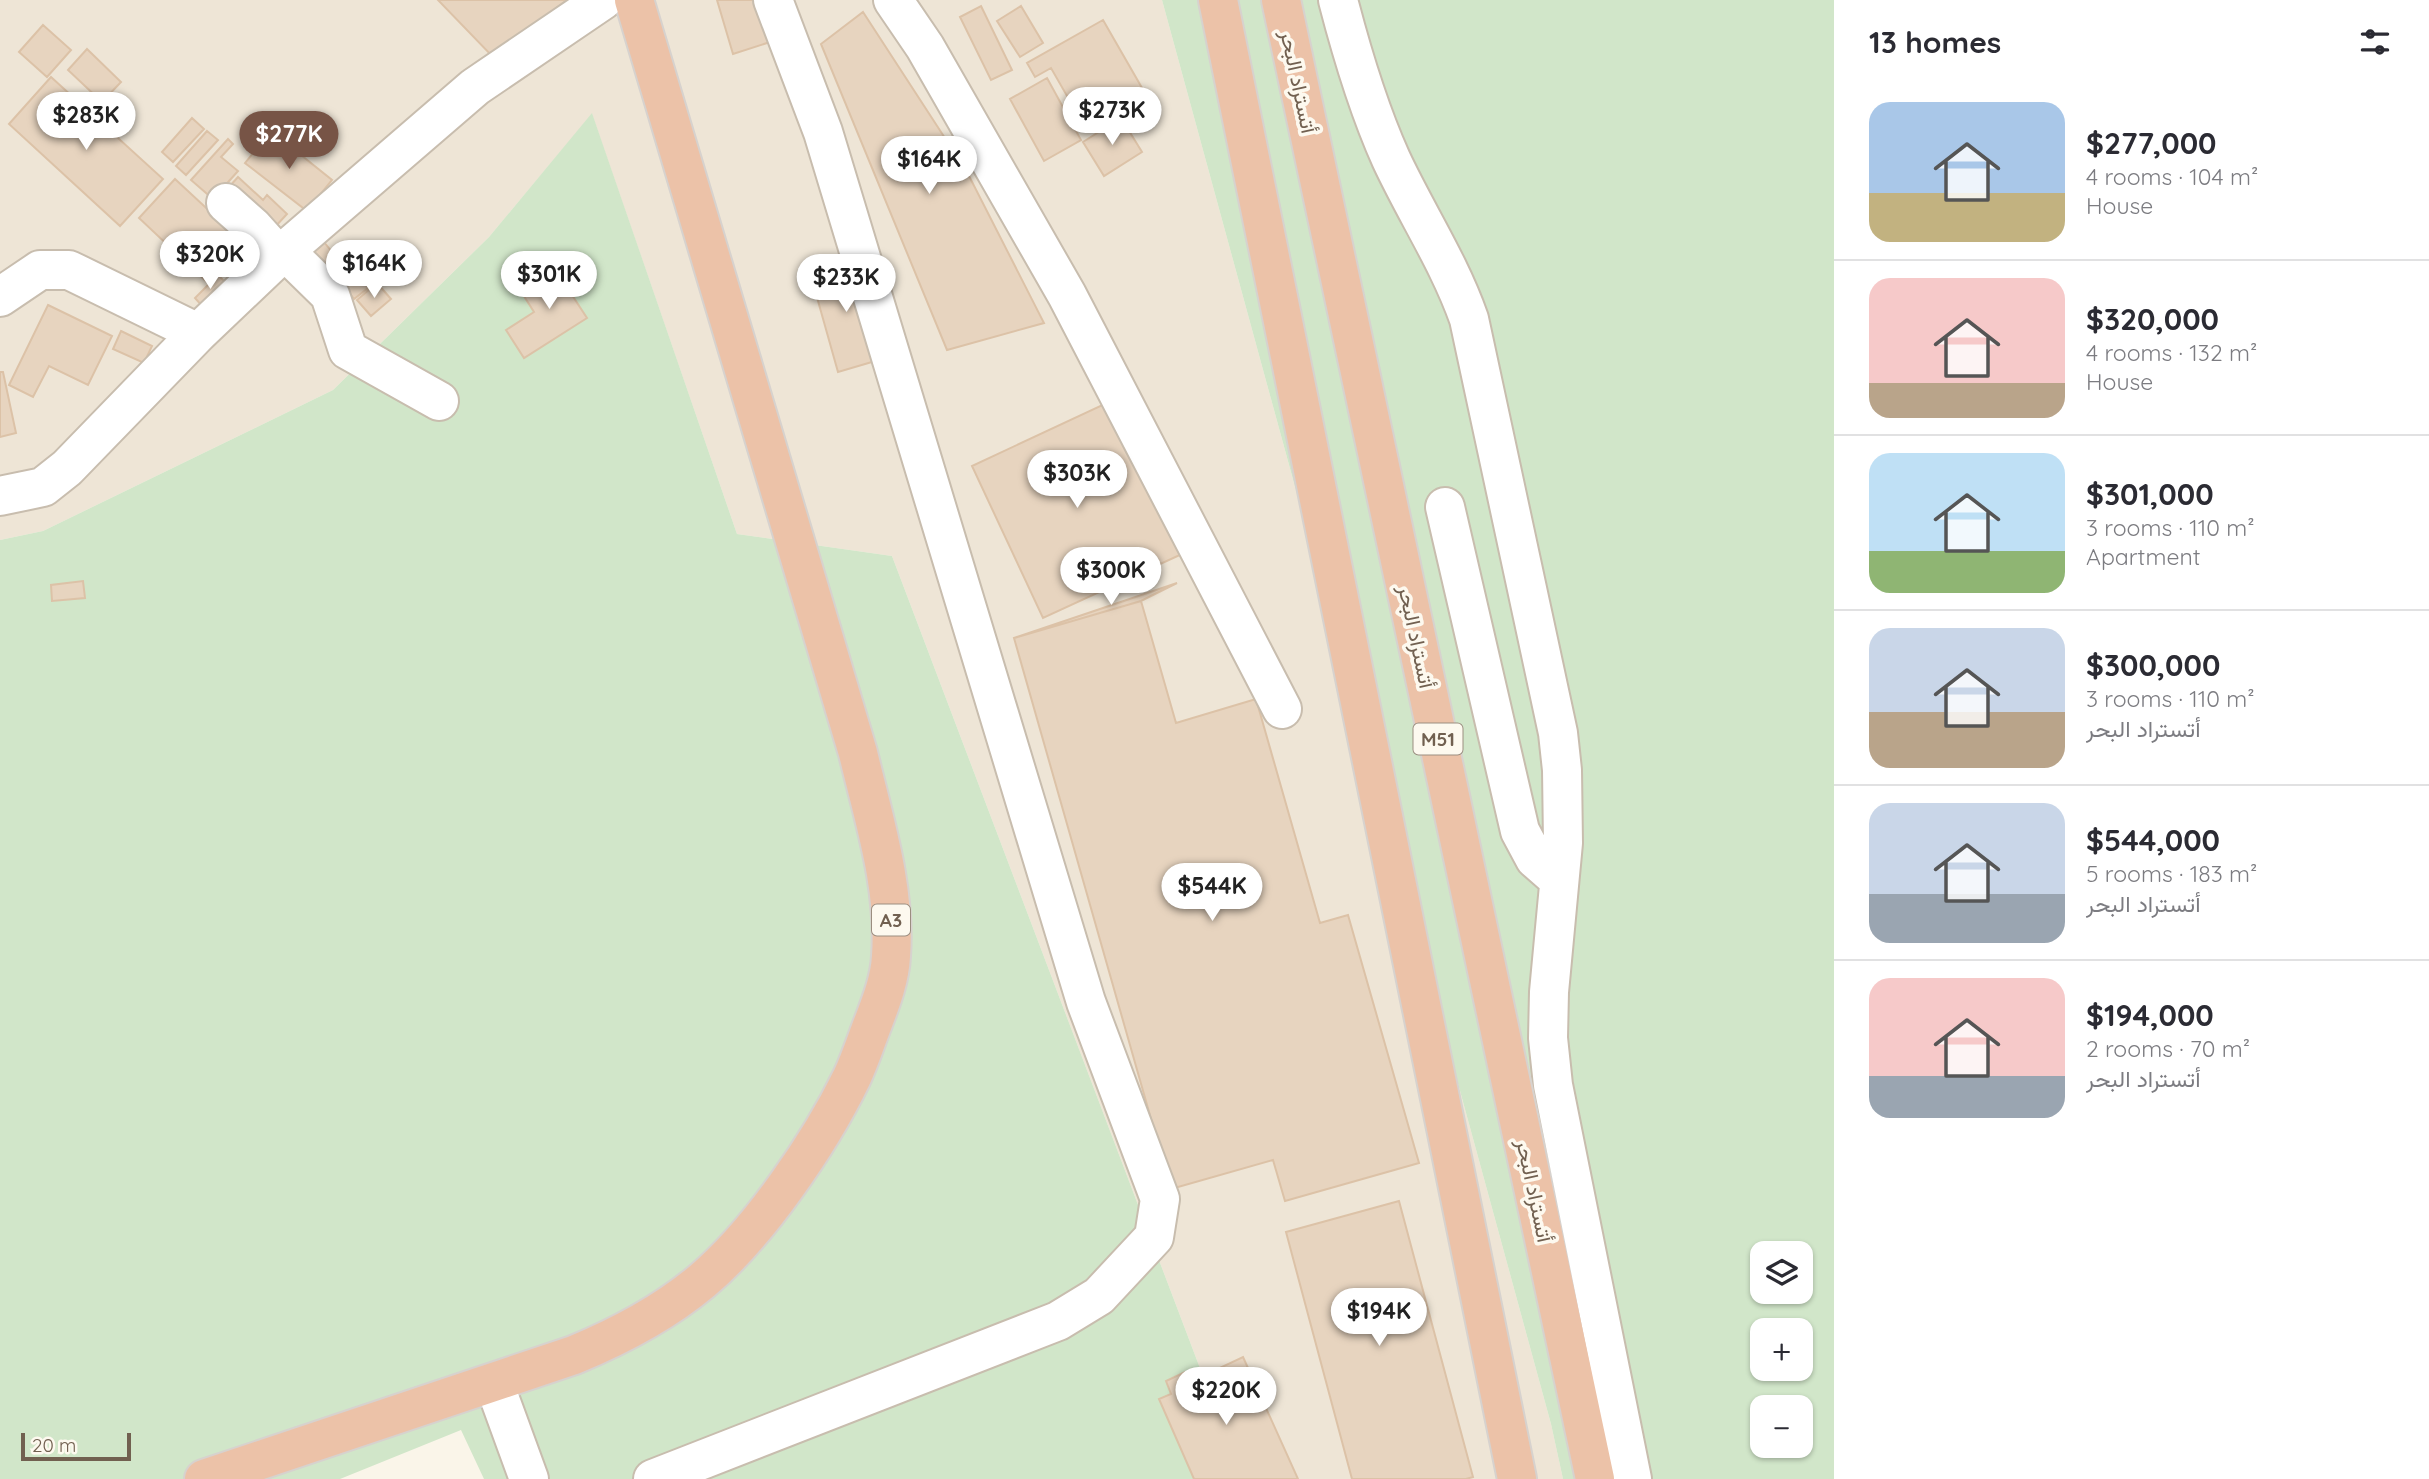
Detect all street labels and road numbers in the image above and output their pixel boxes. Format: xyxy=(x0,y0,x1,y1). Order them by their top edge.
street label: أتستراد البحر xyxy=(1274,27,1323,136)
street label: أتستراد البحر xyxy=(1392,582,1441,691)
road number: M51 xyxy=(1414,724,1462,754)
road number: A3 xyxy=(872,904,910,936)
street label: أتستراد البحر xyxy=(1510,1136,1559,1245)

